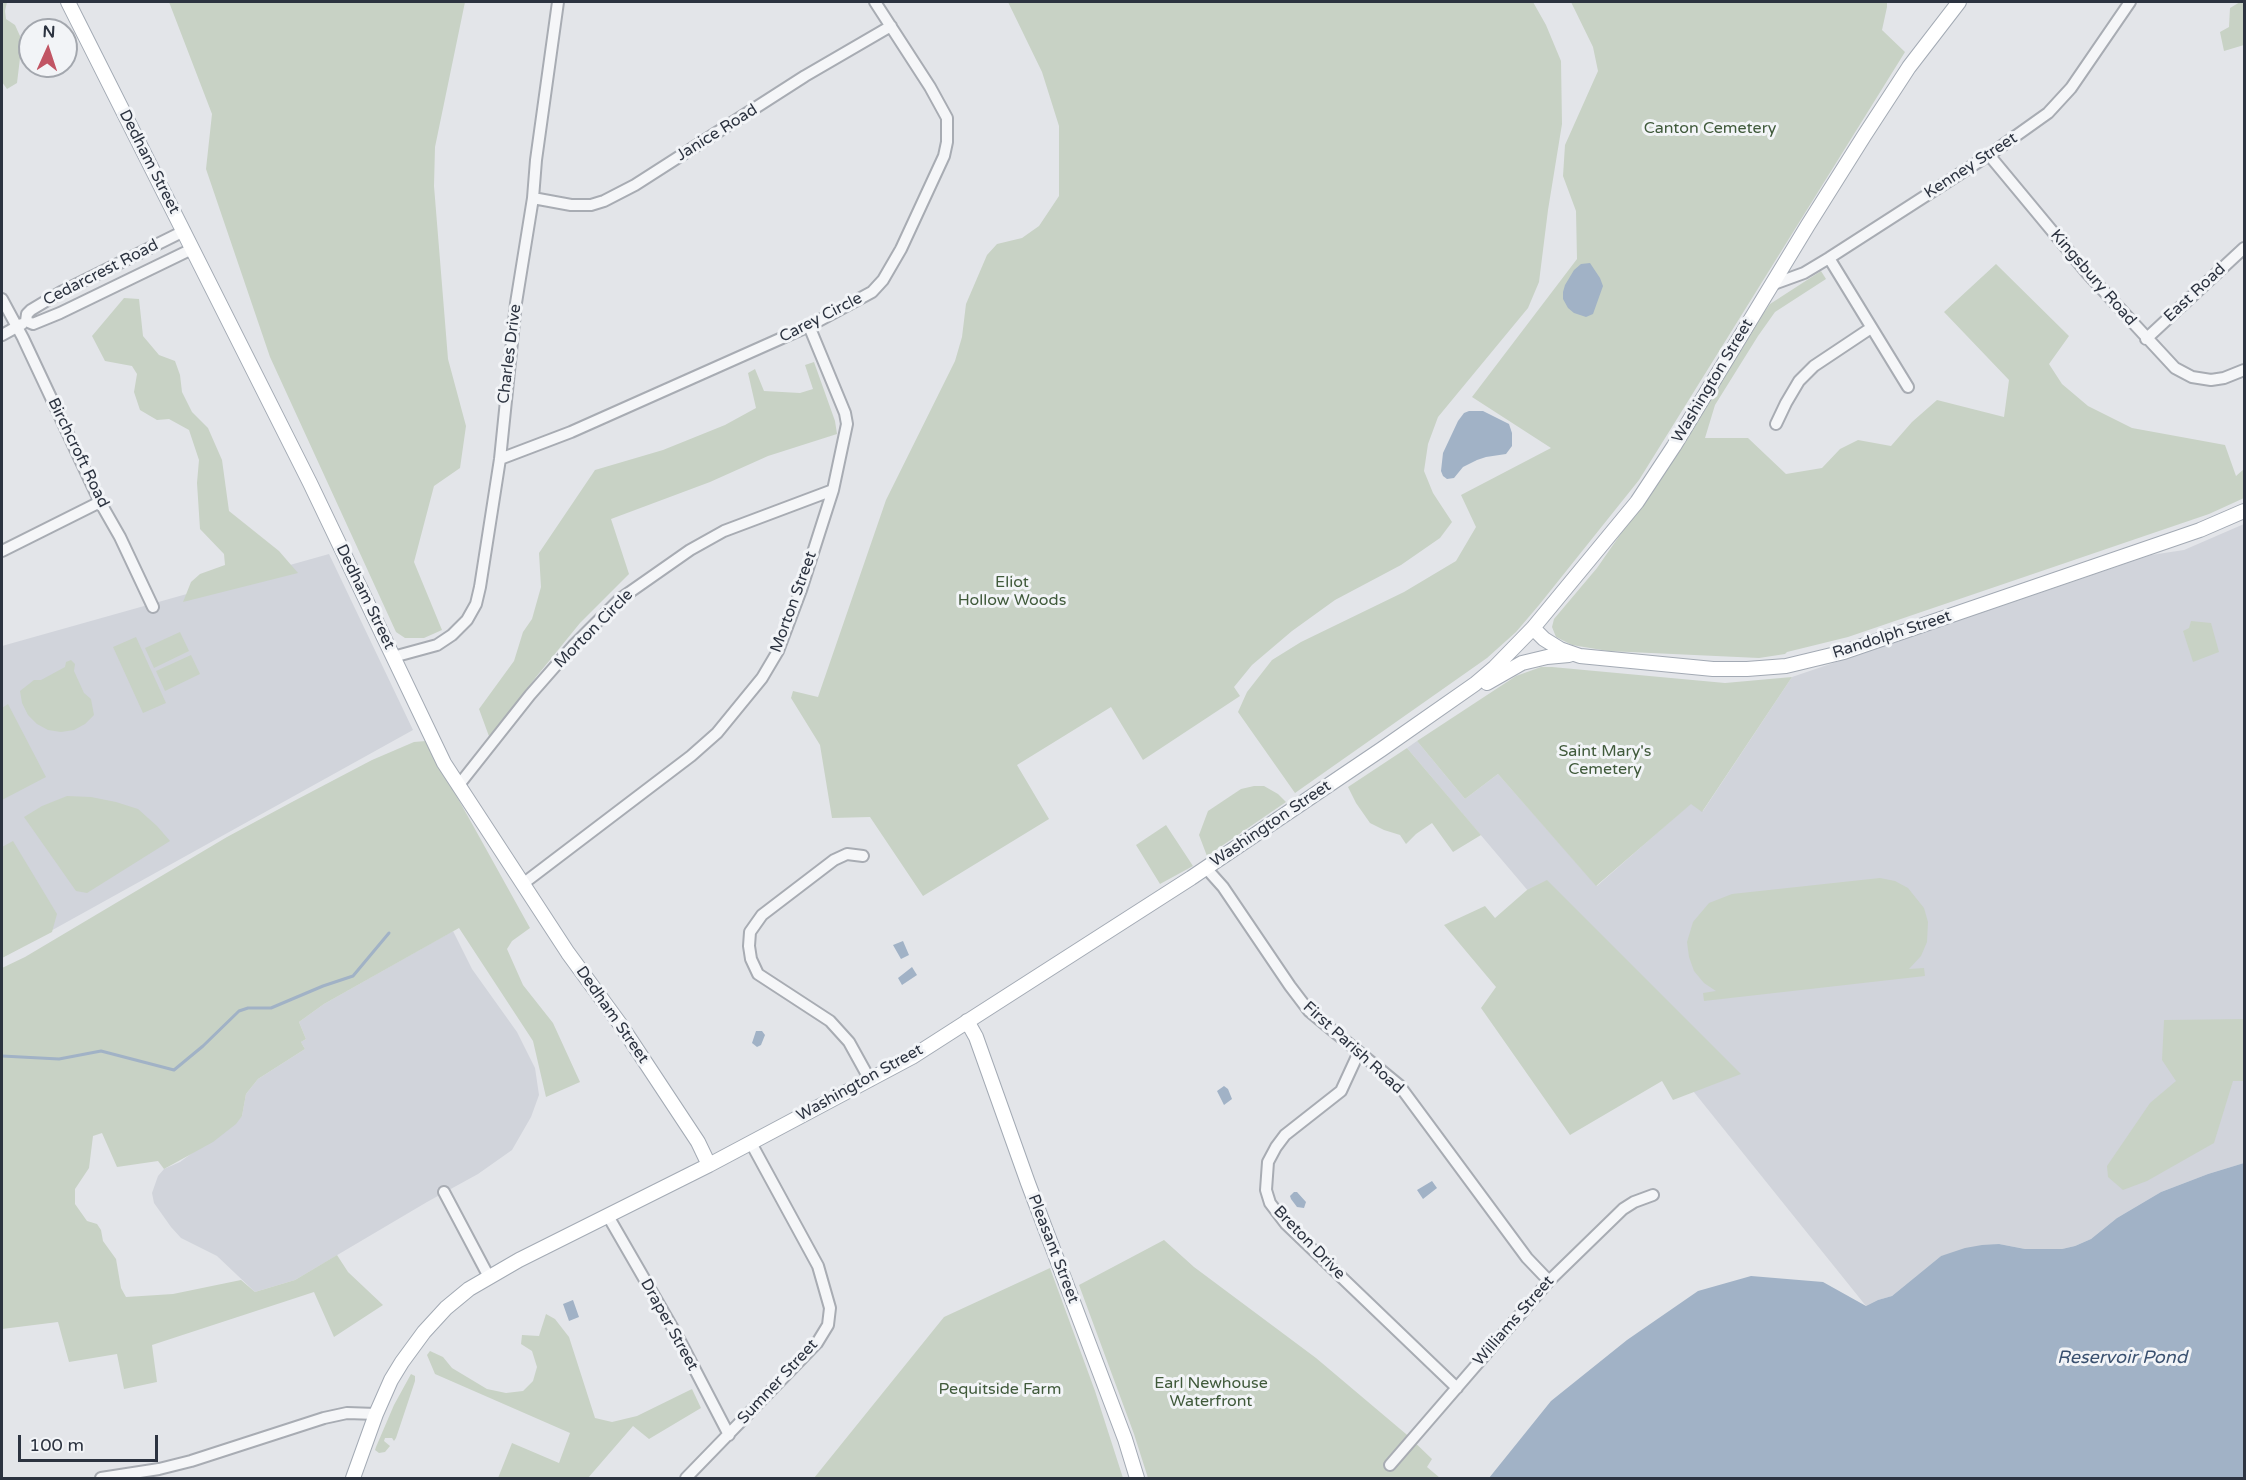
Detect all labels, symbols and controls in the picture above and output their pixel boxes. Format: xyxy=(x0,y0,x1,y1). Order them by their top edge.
north arrow xyxy=(18,18,78,78)
text: N xyxy=(42,22,56,42)
street label: Janice Road xyxy=(673,100,761,166)
street label: Dedham Street xyxy=(115,107,183,217)
park label: Canton Cemetery xyxy=(1644,119,1776,139)
street label: Kenney Street xyxy=(1921,129,2021,203)
street label: Kingsbury Road xyxy=(2046,226,2140,330)
street label: Cedarcrest Road xyxy=(40,236,162,310)
street label: East Road xyxy=(2160,260,2230,326)
street label: Carey Circle xyxy=(776,289,866,347)
street label: Charles Drive xyxy=(494,303,526,405)
street label: Washington Street xyxy=(1668,316,1758,446)
street label: Birchcroft Road xyxy=(43,395,113,511)
street label: Dedham Street xyxy=(331,541,399,653)
street label: Morton Street xyxy=(767,549,821,655)
park label: Eliot Hollow Woods xyxy=(958,573,1066,611)
street label: Morton Circle xyxy=(551,586,637,672)
street label: Randolph Street xyxy=(1830,607,1954,663)
park label: Saint Mary's Cemetery xyxy=(1558,742,1652,780)
street label: Washington Street xyxy=(1207,777,1335,871)
street label: Dedham Street xyxy=(571,963,653,1067)
street label: First Parish Road xyxy=(1299,998,1407,1098)
street label: Washington Street xyxy=(794,1040,926,1126)
street label: Pleasant Street xyxy=(1023,1192,1083,1306)
street label: Breton Drive xyxy=(1269,1202,1349,1284)
street label: Williams Street xyxy=(1470,1272,1558,1370)
street label: Draper Street xyxy=(636,1276,702,1374)
street label: Sumner Street xyxy=(734,1336,822,1428)
water label: Reservoir Pond xyxy=(2057,1347,2187,1369)
park label: Earl Newhouse Waterfront xyxy=(1154,1374,1268,1412)
park label: Pequitside Farm xyxy=(939,1380,1061,1400)
scale bar xyxy=(21,1423,160,1461)
text: 100 m xyxy=(29,1434,84,1456)

